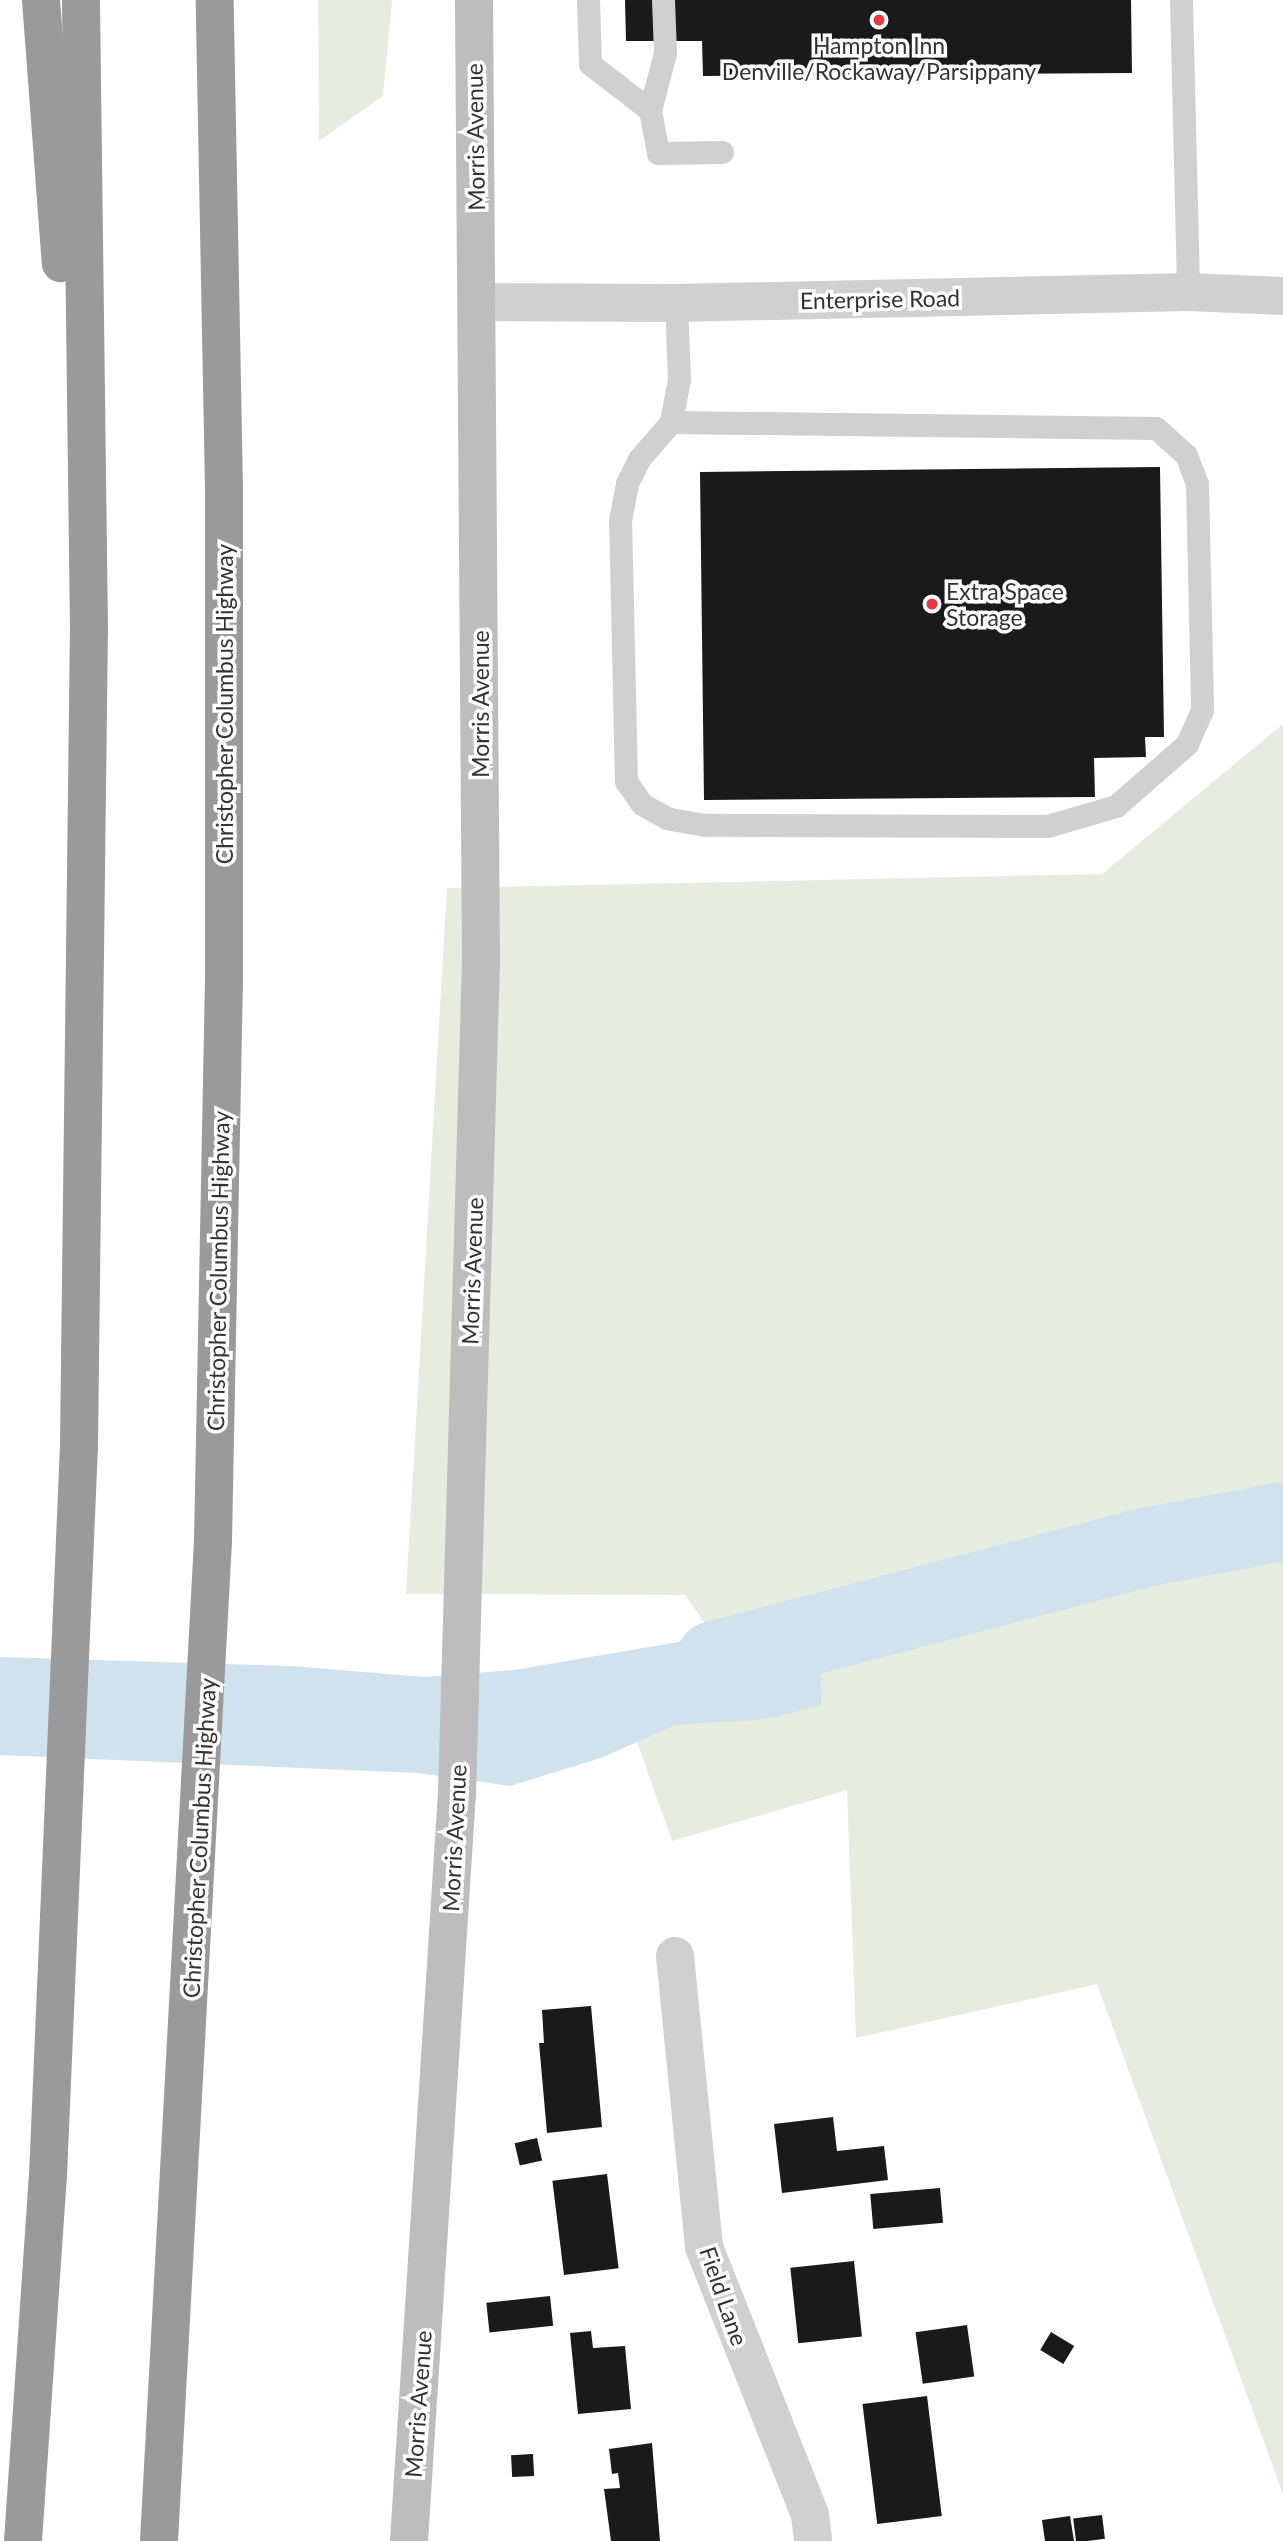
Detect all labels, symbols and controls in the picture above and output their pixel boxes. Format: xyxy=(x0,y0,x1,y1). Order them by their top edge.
marker: Hampton Inn Denville/Rockaway/Parsippany xyxy=(871,12,887,28)
place label: Hampton Inn Denville/Rockaway/Parsippany xyxy=(722,31,1036,85)
street label: Morris Avenue xyxy=(460,63,490,211)
street label: Enterprise Road xyxy=(800,284,960,314)
street label: Christopher Columbus Highway xyxy=(210,544,238,864)
place label: Extra Space Storage xyxy=(946,577,1064,631)
marker: Extra Space Storage xyxy=(924,596,940,612)
street label: Morris Avenue xyxy=(466,630,494,778)
street label: Christopher Columbus Highway xyxy=(201,1110,235,1432)
street label: Morris Avenue xyxy=(456,1196,488,1346)
street label: Christopher Columbus Highway xyxy=(177,1677,221,1999)
street label: Morris Avenue xyxy=(436,1763,472,1913)
street label: Field Lane xyxy=(694,2243,754,2349)
street label: Morris Avenue xyxy=(399,2329,437,2479)

